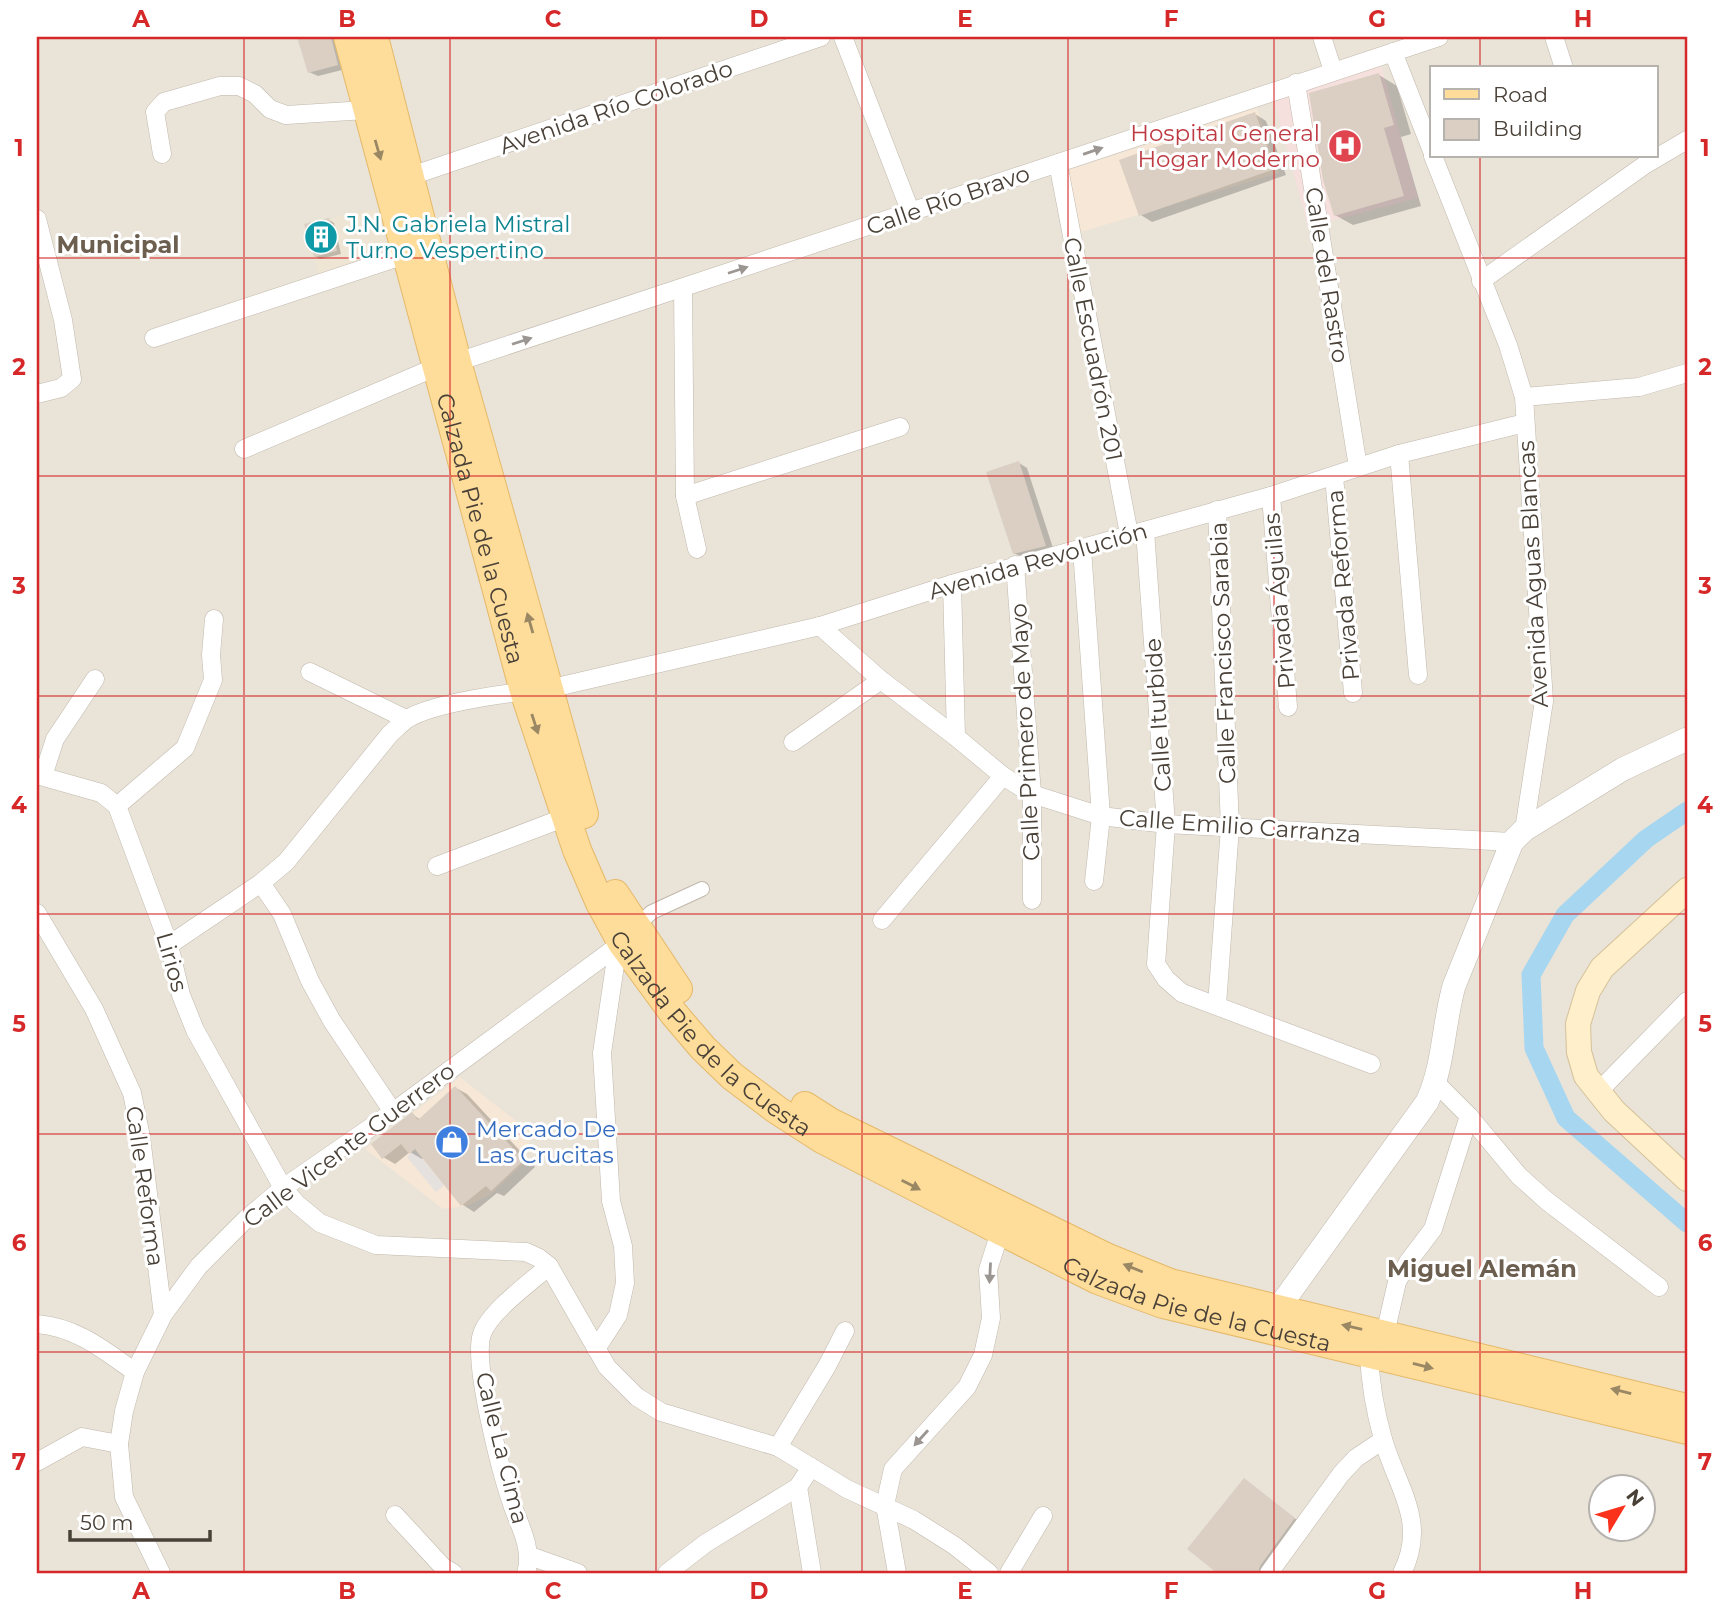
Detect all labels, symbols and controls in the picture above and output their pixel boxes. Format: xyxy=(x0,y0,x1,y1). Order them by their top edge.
text: A xyxy=(131,5,150,33)
text: B xyxy=(338,5,356,33)
text: C xyxy=(545,5,562,33)
text: D xyxy=(750,5,769,33)
text: E xyxy=(957,5,973,33)
text: F xyxy=(1164,5,1179,33)
text: G xyxy=(1368,5,1386,33)
text: H xyxy=(1574,5,1592,33)
street label: Avenida Río Colorado xyxy=(496,54,736,160)
legend xyxy=(1430,66,1658,158)
text: Road xyxy=(1493,82,1548,107)
text: Building xyxy=(1493,116,1583,141)
place label: Hospital General Hogar Moderno xyxy=(1130,119,1320,173)
hospital icon: Hospital General Hogar Moderno xyxy=(1326,127,1364,165)
text: 1 xyxy=(14,134,24,162)
text: 1 xyxy=(1700,134,1710,162)
one-way arrow xyxy=(373,140,383,161)
one-way arrow xyxy=(1083,146,1104,156)
street label: Calle Río Bravo xyxy=(863,159,1033,241)
street label: Calle del Rastro xyxy=(1299,185,1355,365)
place label: J.N. Gabriela Mistral Turno Vespertino xyxy=(345,210,570,264)
building icon: J.N. Gabriela Mistral Turno Vespertino xyxy=(302,218,340,256)
district label: Municipal xyxy=(57,230,179,259)
street label: Calle Escuadrón 201 xyxy=(1058,235,1128,463)
one-way arrow xyxy=(728,264,749,275)
one-way arrow xyxy=(512,335,533,345)
text: 2 xyxy=(12,353,26,381)
text: 2 xyxy=(1698,353,1712,381)
street label: Calzada Pie de la Cuesta xyxy=(430,390,530,667)
street label: Avenida Aguas Blancas xyxy=(1512,440,1554,708)
street label: Privada Reforma xyxy=(1321,488,1365,682)
street label: Privada Águilas xyxy=(1257,512,1301,690)
street label: Avenida Revolución xyxy=(925,516,1151,606)
street label: Calle Francisco Sarabia xyxy=(1204,522,1242,784)
text: 3 xyxy=(11,572,26,600)
text: 3 xyxy=(1697,572,1712,600)
street label: Calle Primero de Mayo xyxy=(1004,602,1046,862)
one-way arrow xyxy=(524,613,534,634)
street label: Calle Iturbide xyxy=(1139,637,1177,793)
one-way arrow xyxy=(530,714,541,735)
text: 4 xyxy=(11,791,27,819)
text: 4 xyxy=(1697,791,1713,819)
street label: Calle Emilio Carranza xyxy=(1118,804,1362,848)
street label: Calzada Pie de la Cuesta xyxy=(604,926,817,1142)
street label: Lirios xyxy=(150,929,194,995)
text: 5 xyxy=(12,1010,26,1038)
text: 5 xyxy=(1698,1010,1712,1038)
street label: Calle Vicente Guerrero xyxy=(238,1056,460,1234)
street label: Calle Reforma xyxy=(120,1104,170,1268)
place label: Mercado De Las Crucitas xyxy=(476,1115,616,1169)
shop icon: Mercado De Las Crucitas xyxy=(433,1123,471,1161)
one-way arrow xyxy=(901,1179,921,1190)
text: 6 xyxy=(12,1229,27,1257)
text: 6 xyxy=(1698,1229,1713,1257)
street label: Calzada Pie de la Cuesta xyxy=(1058,1250,1334,1358)
district label: Miguel Alemán xyxy=(1387,1254,1577,1283)
one-way arrow xyxy=(984,1262,995,1284)
one-way arrow xyxy=(1122,1263,1143,1274)
one-way arrow xyxy=(1341,1321,1363,1332)
one-way arrow xyxy=(1412,1361,1434,1372)
street label: Calle La Cima xyxy=(470,1369,534,1527)
one-way arrow xyxy=(1610,1385,1632,1396)
one-way arrow xyxy=(913,1429,929,1447)
text: 7 xyxy=(12,1448,26,1476)
text: 7 xyxy=(1698,1448,1712,1476)
north arrow xyxy=(1588,1474,1658,1544)
text: N xyxy=(1621,1485,1649,1511)
scale bar xyxy=(70,1498,210,1542)
text: 50 m xyxy=(80,1510,134,1535)
text: A xyxy=(131,1577,150,1605)
text: B xyxy=(338,1577,356,1605)
text: C xyxy=(545,1577,562,1605)
text: D xyxy=(750,1577,769,1605)
text: E xyxy=(957,1577,973,1605)
text: F xyxy=(1164,1577,1179,1605)
text: G xyxy=(1368,1577,1386,1605)
text: H xyxy=(1574,1577,1592,1605)

